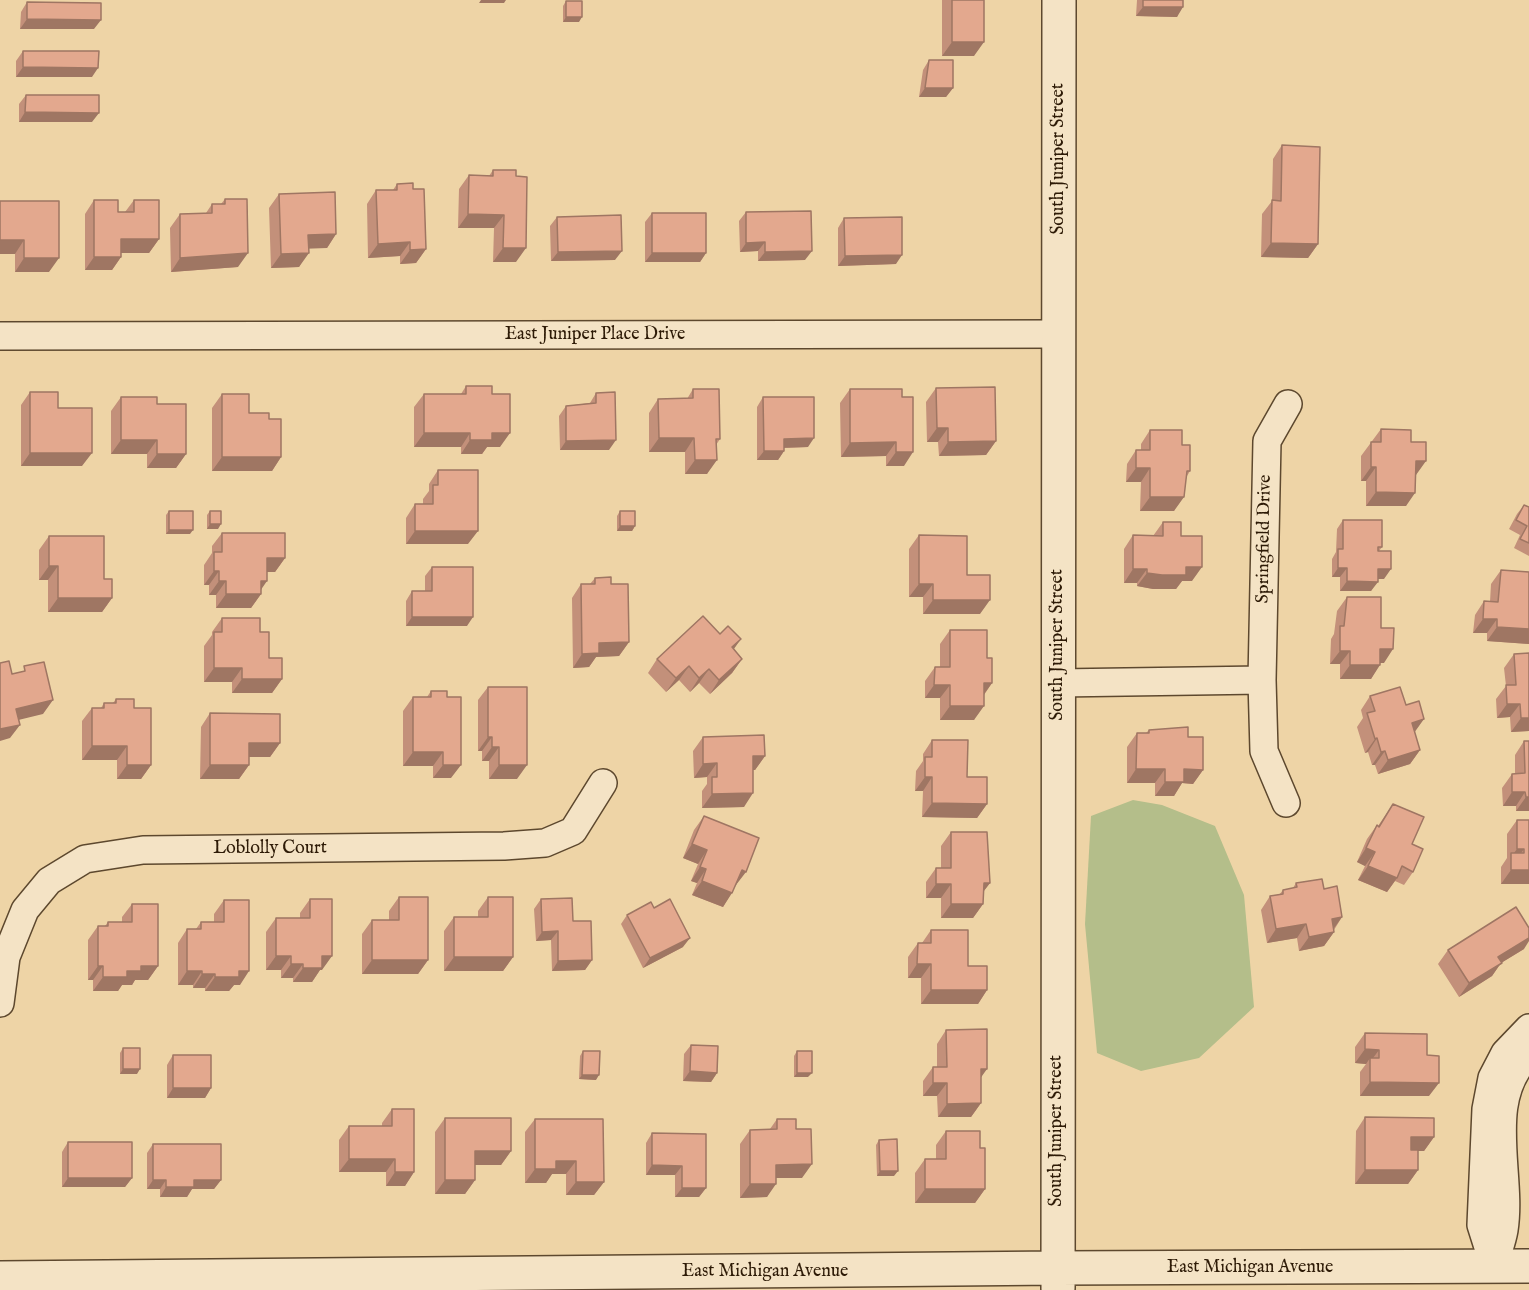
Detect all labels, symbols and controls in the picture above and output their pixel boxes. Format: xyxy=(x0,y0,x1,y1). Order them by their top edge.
street label: South Juniper Street xyxy=(1048,83,1070,235)
street label: East Juniper Place Drive xyxy=(505,324,685,346)
street label: Springfield Drive xyxy=(1253,474,1277,604)
street label: South Juniper Street xyxy=(1047,569,1069,721)
street label: Loblolly Court xyxy=(213,838,327,860)
street label: South Juniper Street xyxy=(1046,1055,1068,1207)
street label: East Michigan Avenue xyxy=(1167,1257,1333,1279)
street label: East Michigan Avenue xyxy=(682,1261,848,1283)

